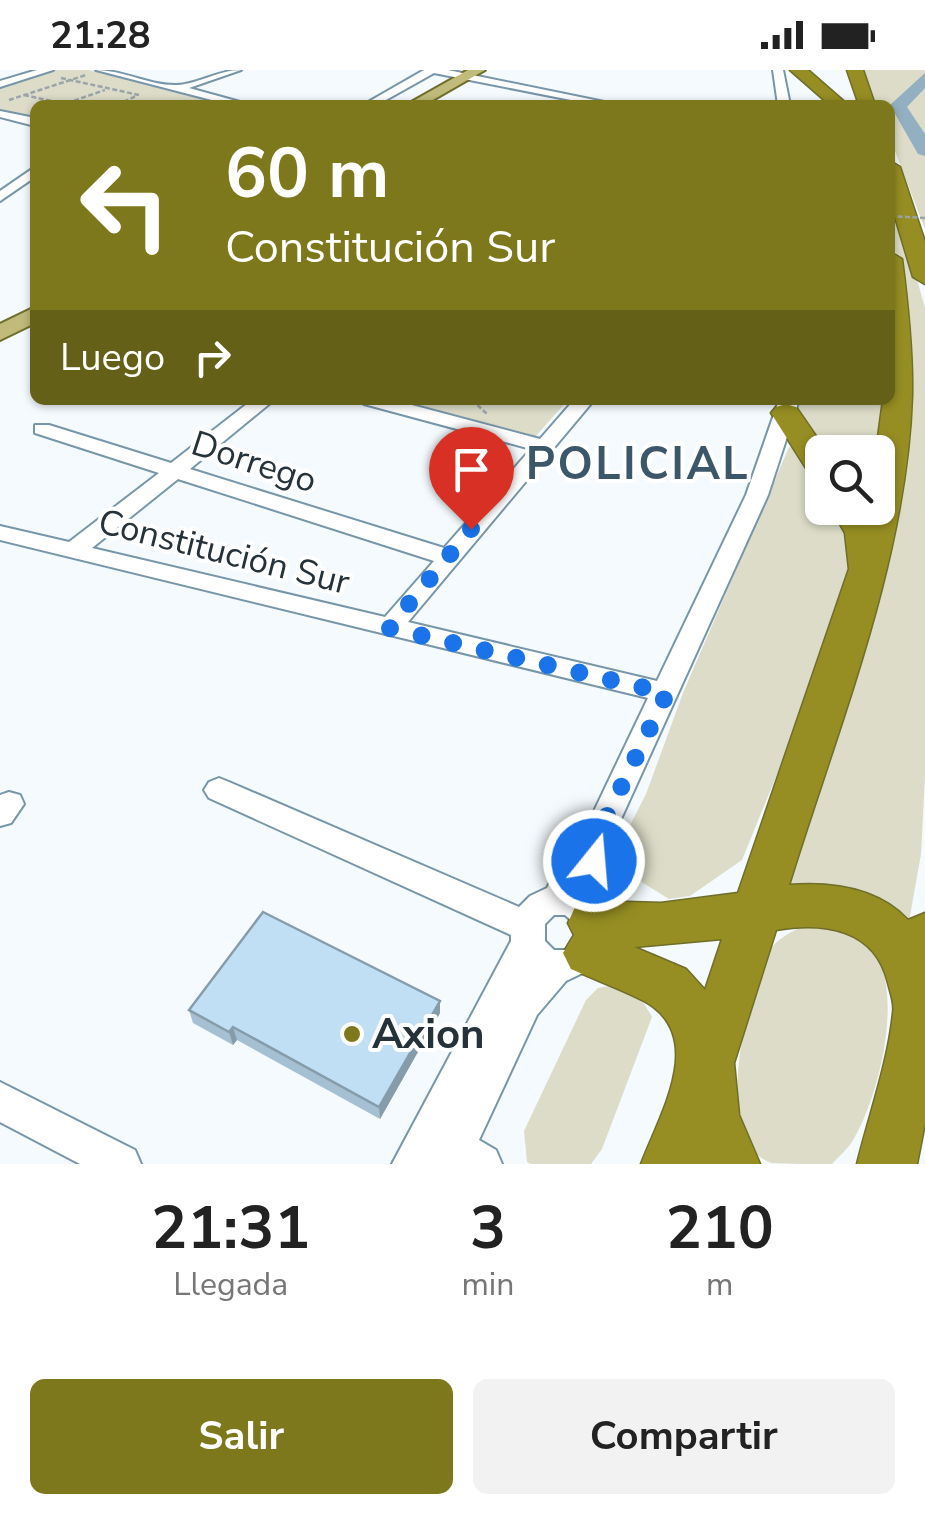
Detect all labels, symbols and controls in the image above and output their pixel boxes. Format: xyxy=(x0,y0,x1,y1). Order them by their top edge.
text: 21:28 xyxy=(50,10,151,61)
text: 60 m xyxy=(225,126,389,222)
icon: left xyxy=(60,140,190,270)
text: Constitución Sur xyxy=(225,217,555,278)
icon: right xyxy=(185,330,240,385)
text: Luego xyxy=(60,332,165,383)
street label: Dorrego xyxy=(185,420,323,504)
pin xyxy=(429,427,514,530)
district label: POLICIAL xyxy=(526,434,750,495)
map controls xyxy=(805,435,895,525)
button: search xyxy=(805,435,895,525)
icon: arrive xyxy=(444,442,499,497)
street label: Constitución Sur xyxy=(94,498,355,606)
position arrow xyxy=(542,809,646,913)
place label: Axion xyxy=(372,1006,485,1063)
marker: Axion xyxy=(341,1023,363,1045)
text: 21:31 xyxy=(151,1187,310,1269)
text: 3 xyxy=(470,1187,506,1269)
text: 210 xyxy=(666,1187,774,1269)
text: Llegada xyxy=(173,1263,288,1306)
text: min xyxy=(461,1263,514,1306)
text: m xyxy=(706,1263,733,1306)
button: Salir xyxy=(30,1379,453,1494)
button: Compartir xyxy=(473,1379,895,1494)

